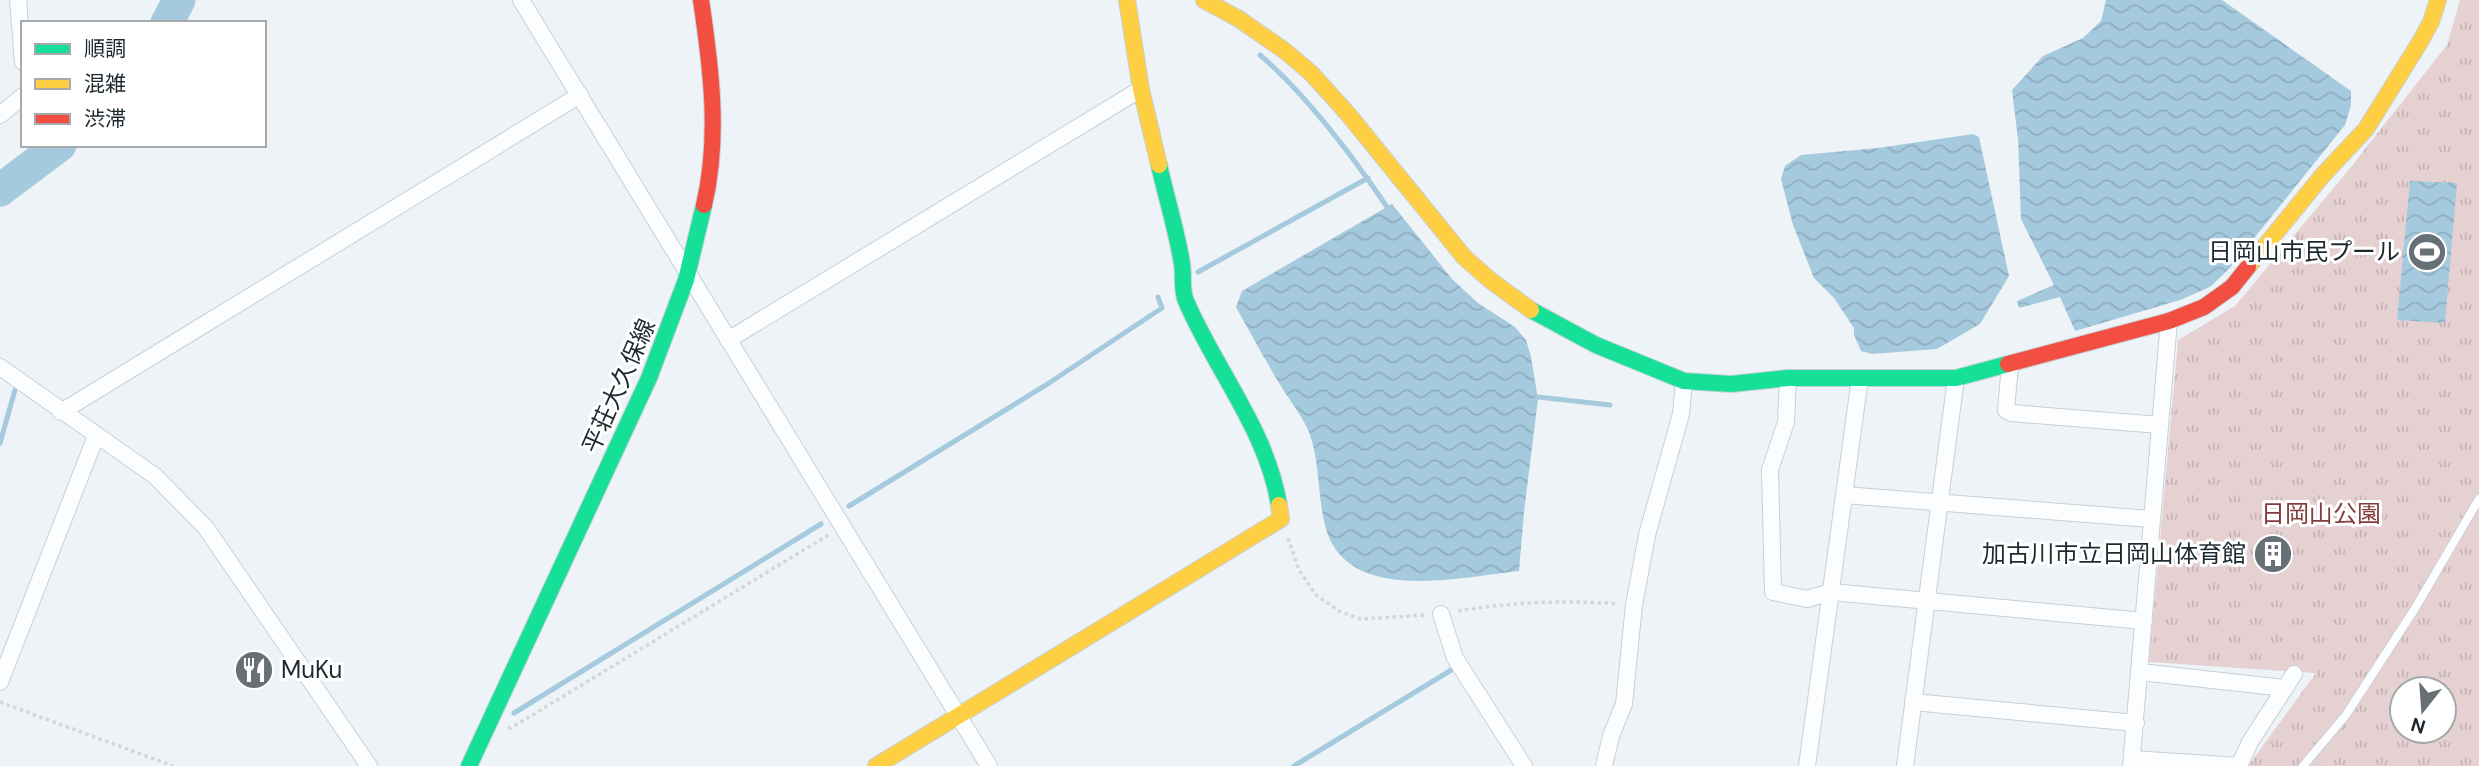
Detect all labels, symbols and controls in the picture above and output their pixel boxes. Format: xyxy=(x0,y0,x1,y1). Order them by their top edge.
legend xyxy=(21,21,266,147)
text: 順調 xyxy=(84,35,126,63)
text: 混雑 xyxy=(84,70,126,98)
text: 渋滞 xyxy=(84,105,126,133)
sports icon: 日岡山市民プール xyxy=(2406,231,2448,273)
place label: 日岡山市民プール xyxy=(2208,236,2400,267)
street label: 平荘大久保線 xyxy=(575,314,662,458)
park label: 日岡山公園 xyxy=(2261,498,2381,529)
building icon: 加古川市立日岡山体育館 xyxy=(2252,533,2294,575)
place label: 加古川市立日岡山体育館 xyxy=(1982,538,2246,569)
restaurant icon: MuKu xyxy=(233,649,275,691)
place label: MuKu xyxy=(281,654,342,685)
north arrow xyxy=(2388,675,2458,745)
text: N xyxy=(2408,712,2428,740)

